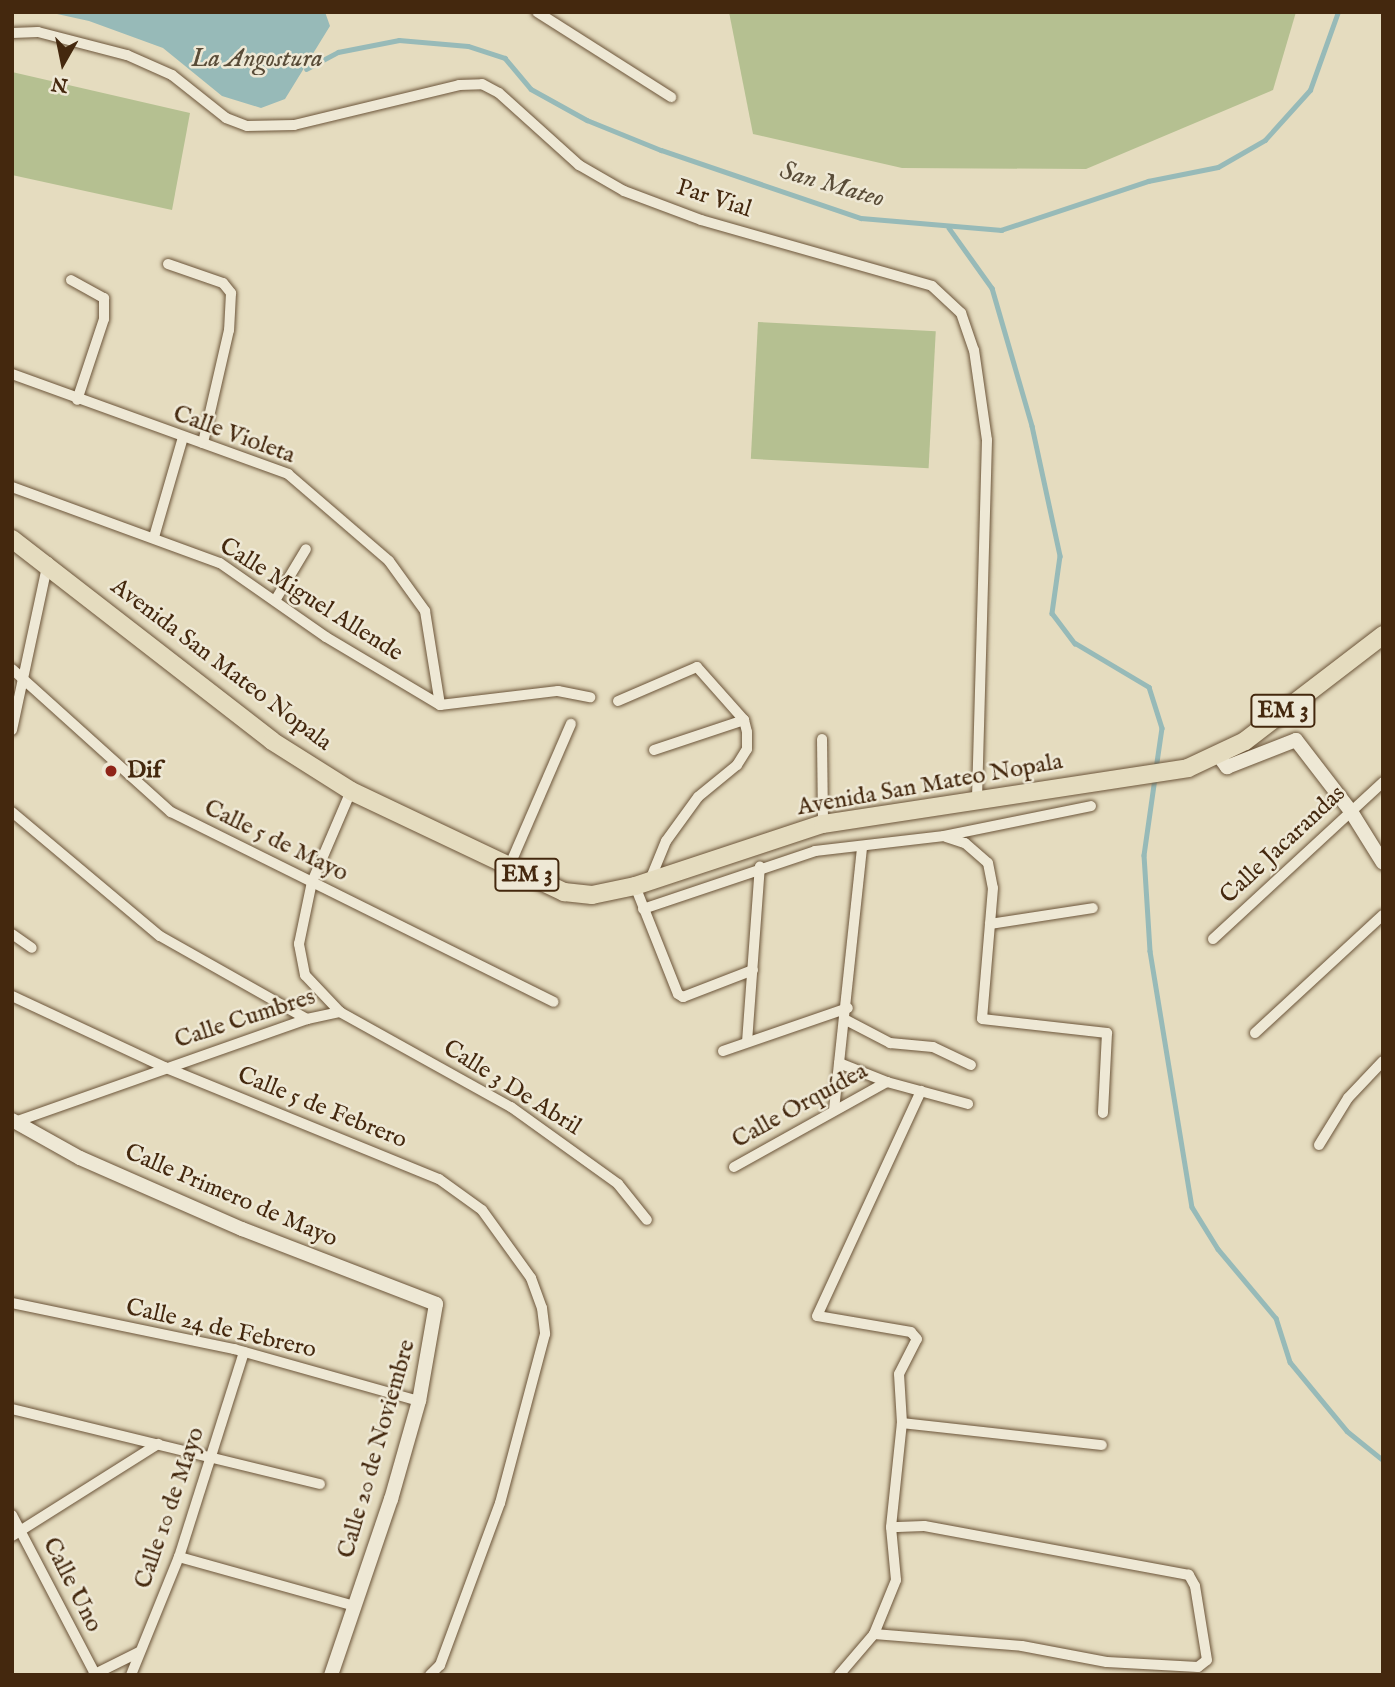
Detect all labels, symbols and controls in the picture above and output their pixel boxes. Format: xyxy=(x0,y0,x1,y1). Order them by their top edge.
north arrow xyxy=(28,28,98,98)
water label: La Angostura xyxy=(191,43,323,75)
text: N xyxy=(50,71,70,97)
water label: San Mateo xyxy=(776,155,888,215)
street label: Par Vial xyxy=(673,173,755,225)
street label: Calle Violeta xyxy=(169,400,299,470)
street label: Calle Miguel Allende xyxy=(214,532,408,668)
street label: Avenida San Mateo Nopala xyxy=(105,573,337,757)
road number: EM 3 xyxy=(1250,692,1316,730)
street label: Avenida San Mateo Nopala xyxy=(795,747,1065,823)
place label: Dif xyxy=(127,757,161,785)
marker: Dif xyxy=(101,761,121,781)
street label: Calle Jacarandas xyxy=(1214,780,1352,910)
street label: Calle 5 de Mayo xyxy=(199,794,353,888)
road number: EM 3 xyxy=(494,856,560,894)
street label: Calle Cumbres xyxy=(171,983,319,1055)
street label: Calle 3 De Abril xyxy=(438,1034,586,1142)
street label: Calle Orquídea xyxy=(727,1057,873,1155)
street label: Calle 5 de Febrero xyxy=(233,1061,411,1155)
street label: Calle Primero de Mayo xyxy=(120,1138,342,1254)
street label: Calle 24 de Febrero xyxy=(123,1293,319,1365)
street label: Calle 20 de Noviembre xyxy=(332,1336,422,1562)
street label: Calle 10 de Mayo xyxy=(129,1424,211,1592)
street label: Calle Uno xyxy=(36,1533,108,1637)

